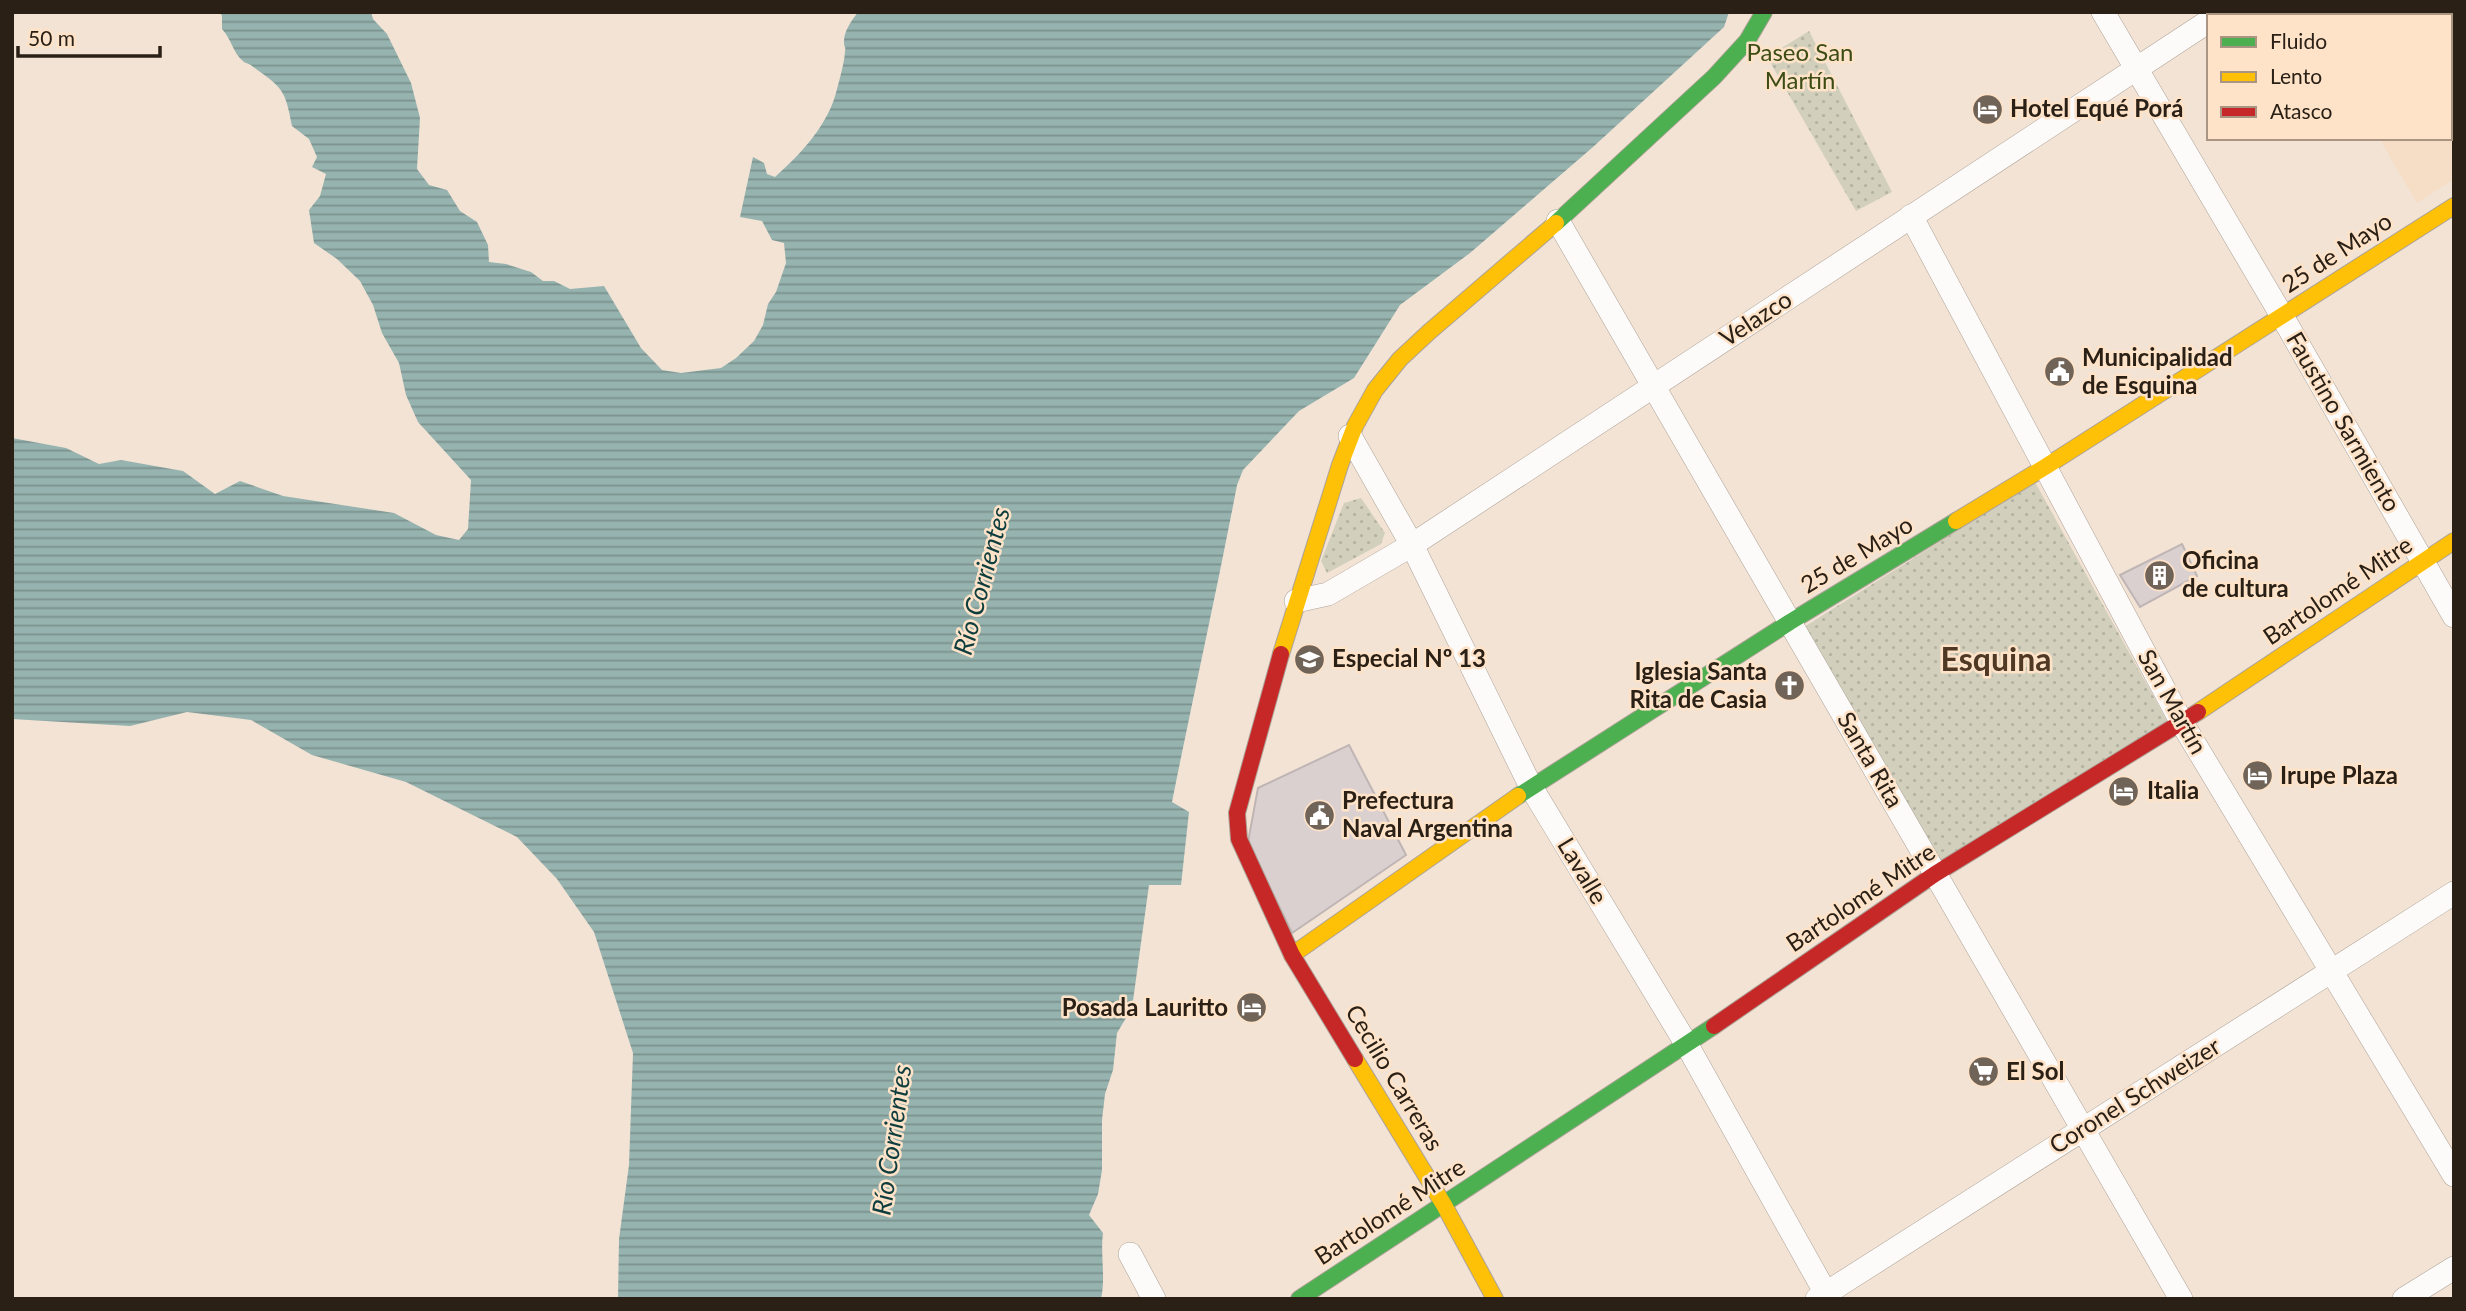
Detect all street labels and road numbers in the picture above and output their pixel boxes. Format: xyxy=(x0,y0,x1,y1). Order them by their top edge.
street label: 25 de Mayo xyxy=(2276,205,2397,298)
street label: Velazco xyxy=(1714,284,1797,352)
street label: Faustino Sarmiento xyxy=(2281,326,2407,516)
street label: 25 de Mayo xyxy=(1795,509,1917,598)
street label: Bartolomé Mitre xyxy=(2257,529,2417,650)
street label: San Martín xyxy=(2133,644,2214,759)
street label: Santa Rita xyxy=(1832,706,1910,812)
street label: Lavalle xyxy=(1552,832,1614,909)
street label: Bartolomé Mitre xyxy=(1780,836,1940,957)
street label: Cecilio Carreras xyxy=(1340,999,1450,1156)
street label: Coronel Schweizer xyxy=(2043,1030,2225,1159)
street label: Bartolomé Mitre xyxy=(1309,1151,1470,1270)

